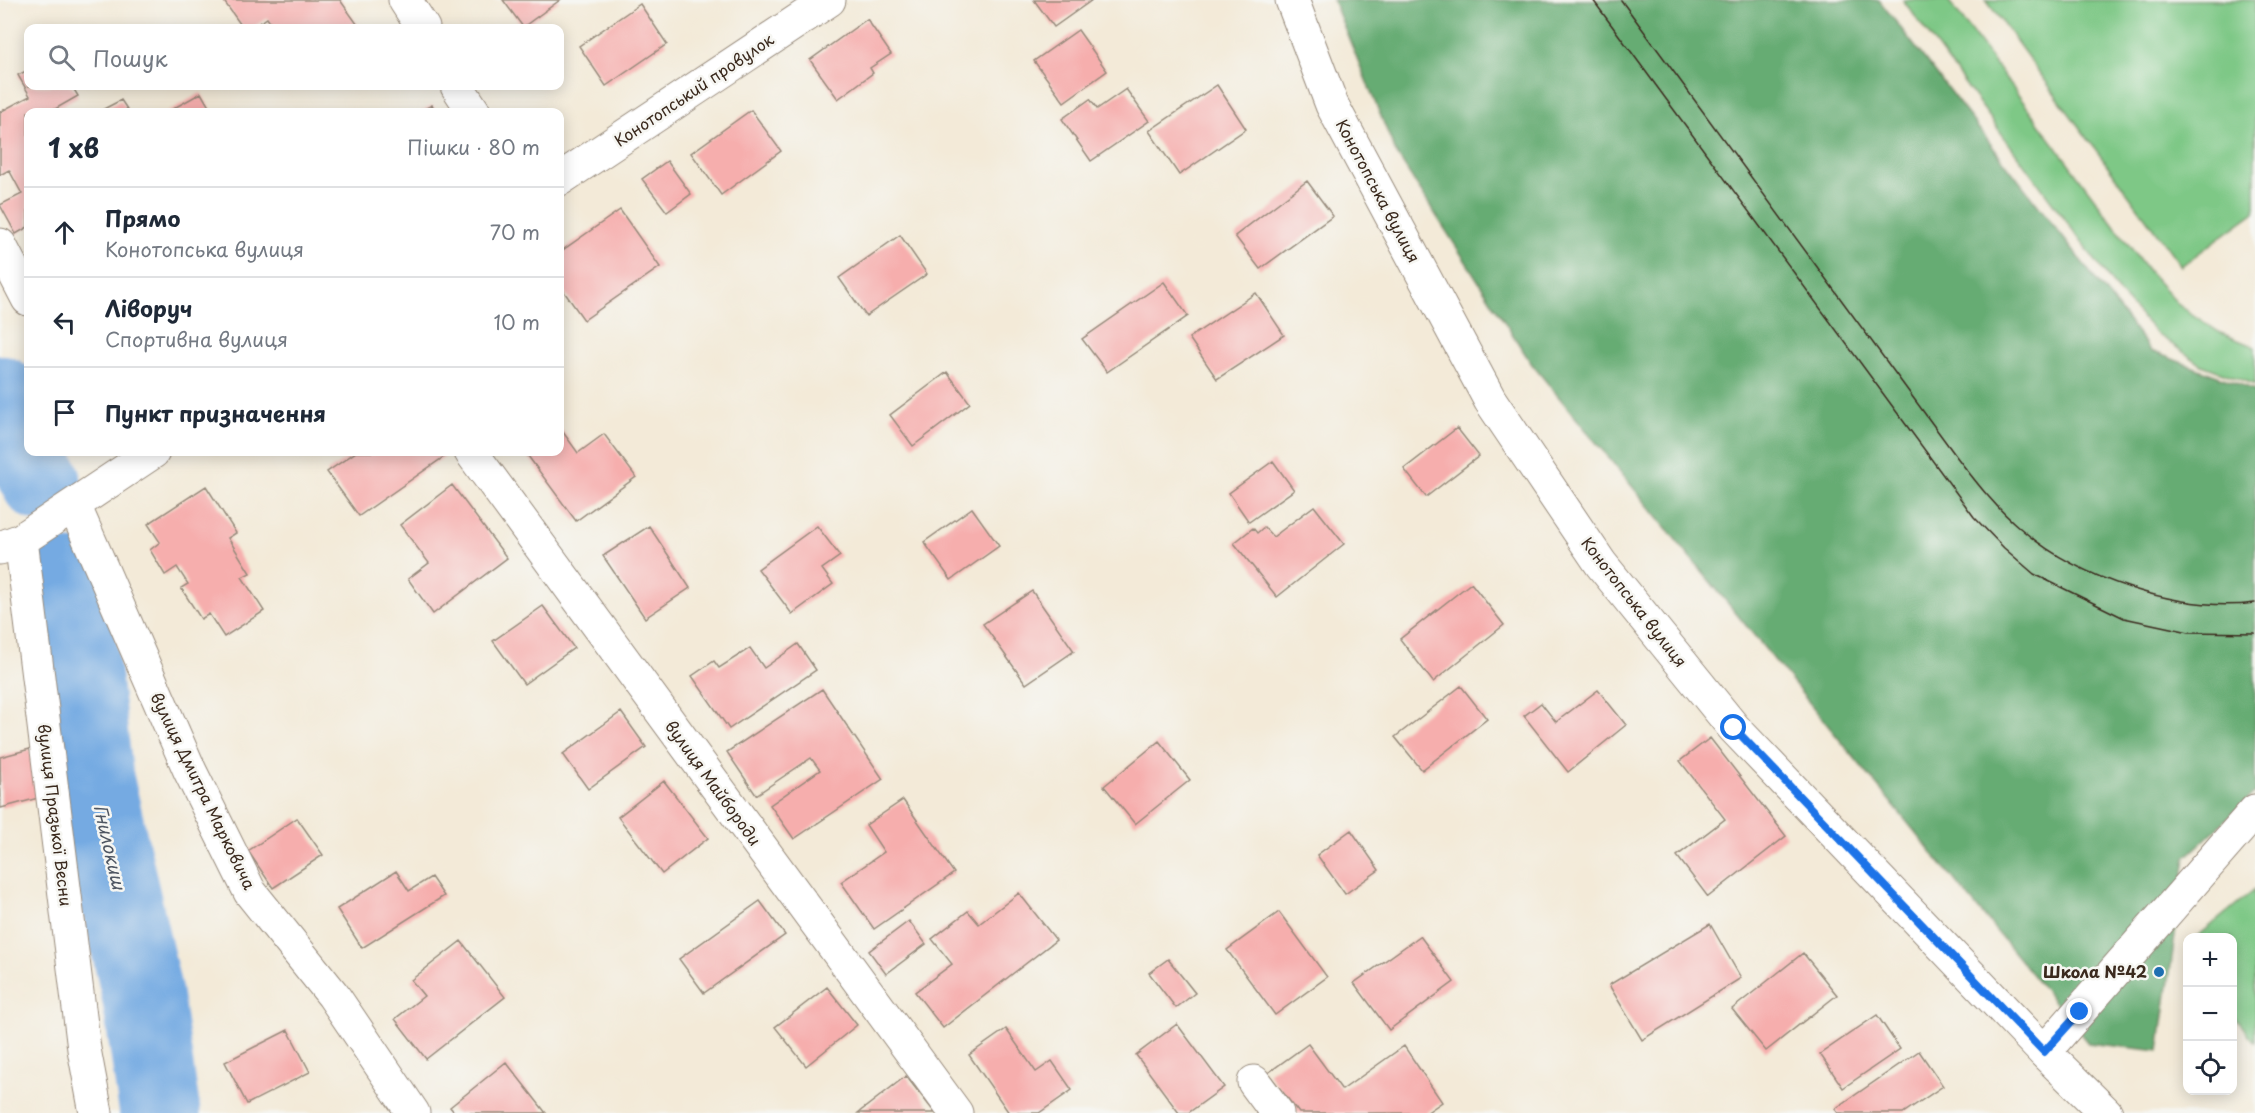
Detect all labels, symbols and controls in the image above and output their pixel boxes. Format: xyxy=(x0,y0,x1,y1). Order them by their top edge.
search box xyxy=(24,24,564,90)
street label: Конотопський провулок xyxy=(609,26,778,152)
icon: search xyxy=(45,41,78,74)
text: Пошук xyxy=(93,41,168,74)
street label: Конотопська вулиця xyxy=(1331,115,1427,267)
text: 1 хв xyxy=(48,128,99,167)
text: Пішки · 80 m xyxy=(407,132,540,162)
text: Прямо xyxy=(105,201,180,234)
icon: ahead xyxy=(48,216,81,249)
text: 70 m xyxy=(490,217,540,247)
text: Конотопська вулиця xyxy=(105,234,304,264)
text: Ліворуч xyxy=(105,291,192,324)
icon: left xyxy=(48,306,81,339)
text: 10 m xyxy=(493,307,540,337)
text: Спортивна вулиця xyxy=(105,324,288,354)
icon: arrive xyxy=(48,396,81,429)
text: Пункт призначення xyxy=(105,396,326,429)
street label: Конотопська вулиця xyxy=(1576,531,1693,672)
street label: вулиця Дмитра Марковича xyxy=(146,688,262,893)
route start xyxy=(1720,714,1746,740)
street label: вулиця Майбороди xyxy=(660,715,767,850)
street label: вулиця Празької Весни xyxy=(33,722,79,907)
water label: Гнилокиш xyxy=(88,801,134,893)
map controls xyxy=(2183,933,2237,1095)
button: + xyxy=(2183,933,2237,987)
place label: Школа №42 xyxy=(2043,959,2147,983)
marker: Школа №42 xyxy=(2152,965,2166,979)
button: − xyxy=(2183,987,2237,1041)
route end xyxy=(2066,998,2092,1024)
button: locate xyxy=(2183,1041,2237,1095)

